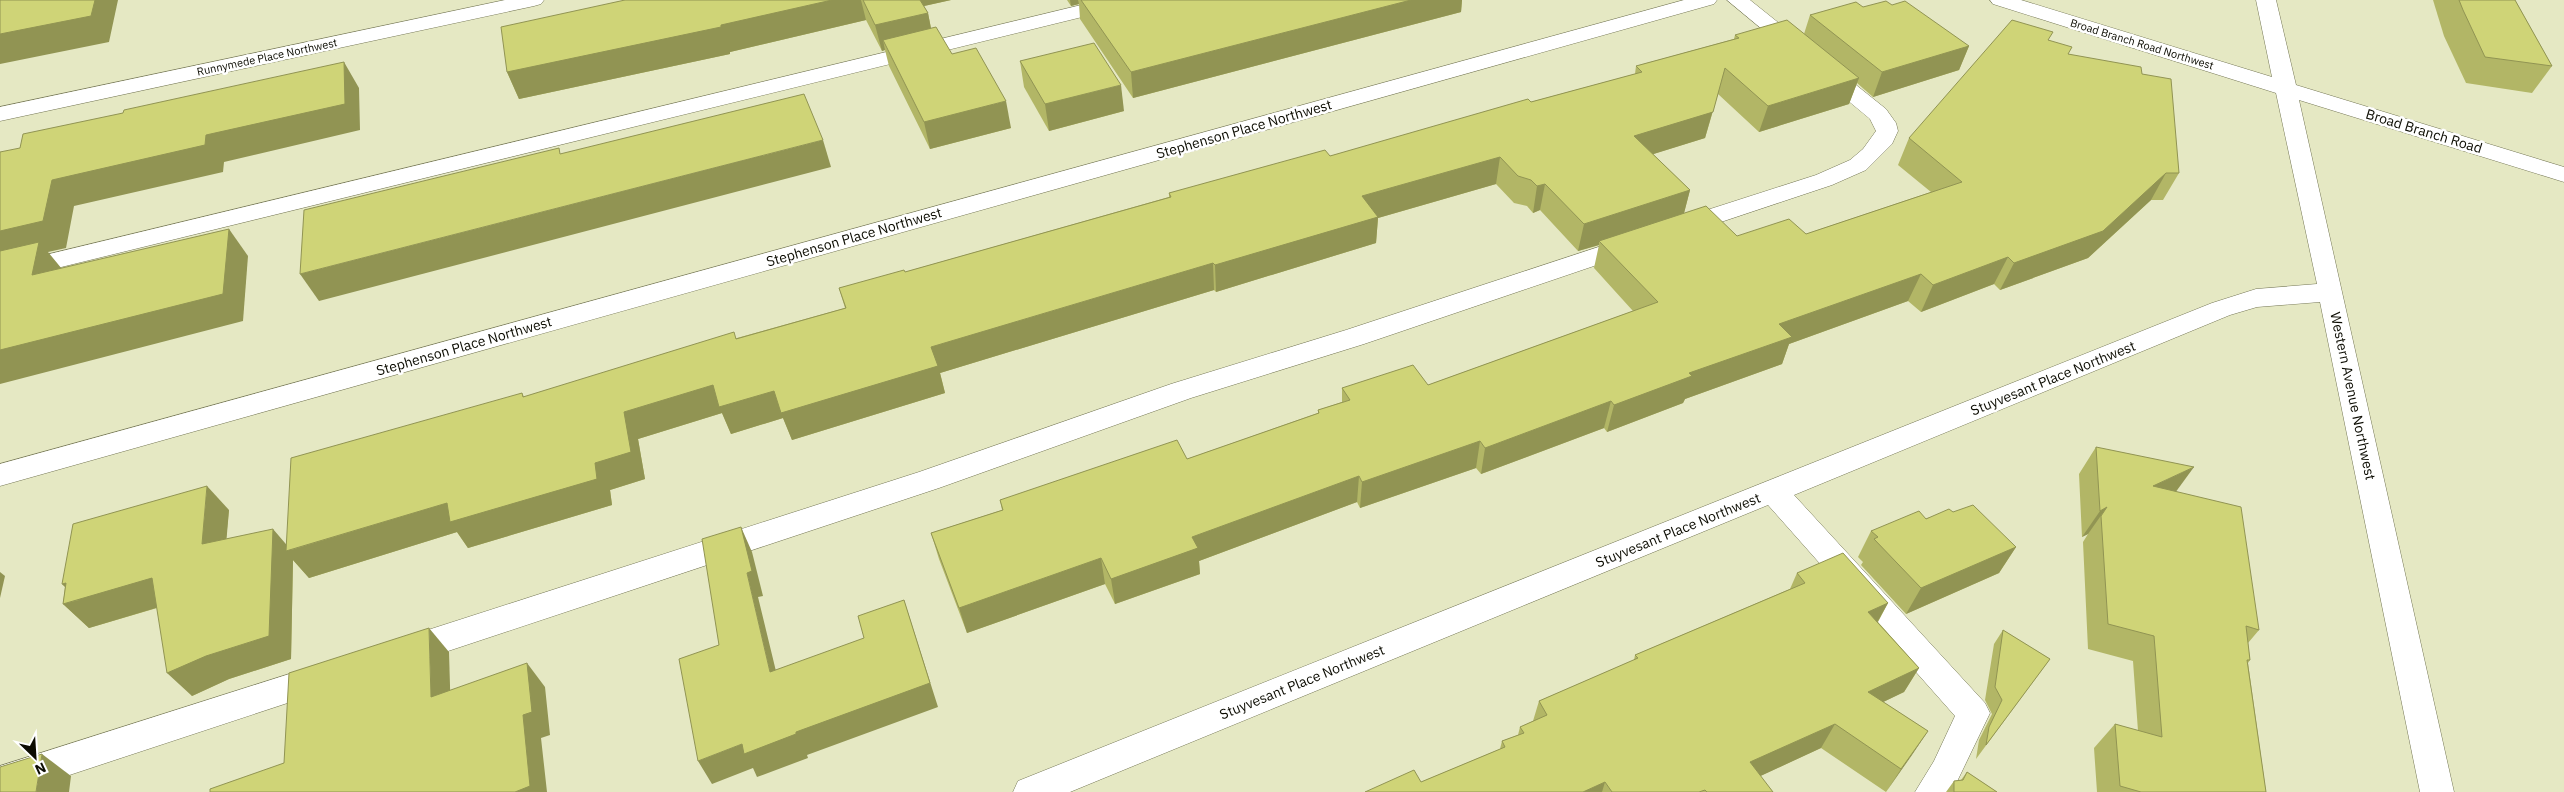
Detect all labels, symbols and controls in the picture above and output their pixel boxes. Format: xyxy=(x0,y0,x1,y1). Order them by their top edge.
street label: Broad Branch Road Northwest xyxy=(2069,15,2216,73)
street label: Runnymede Place Northwest xyxy=(196,35,339,79)
street label: Stephenson Place Northwest xyxy=(1154,95,1334,163)
street label: Broad Branch Road xyxy=(2363,105,2485,157)
street label: Stephenson Place Northwest xyxy=(764,203,944,271)
street label: Western Avenue Northwest xyxy=(2326,310,2380,482)
street label: Stephenson Place Northwest xyxy=(374,312,554,380)
street label: Stuyvesant Place Northwest xyxy=(1968,337,2138,419)
street label: Stuyvesant Place Northwest xyxy=(1593,489,1763,571)
street label: Stuyvesant Place Northwest xyxy=(1217,641,1387,723)
north arrow xyxy=(10,732,60,782)
text: N xyxy=(32,758,49,779)

